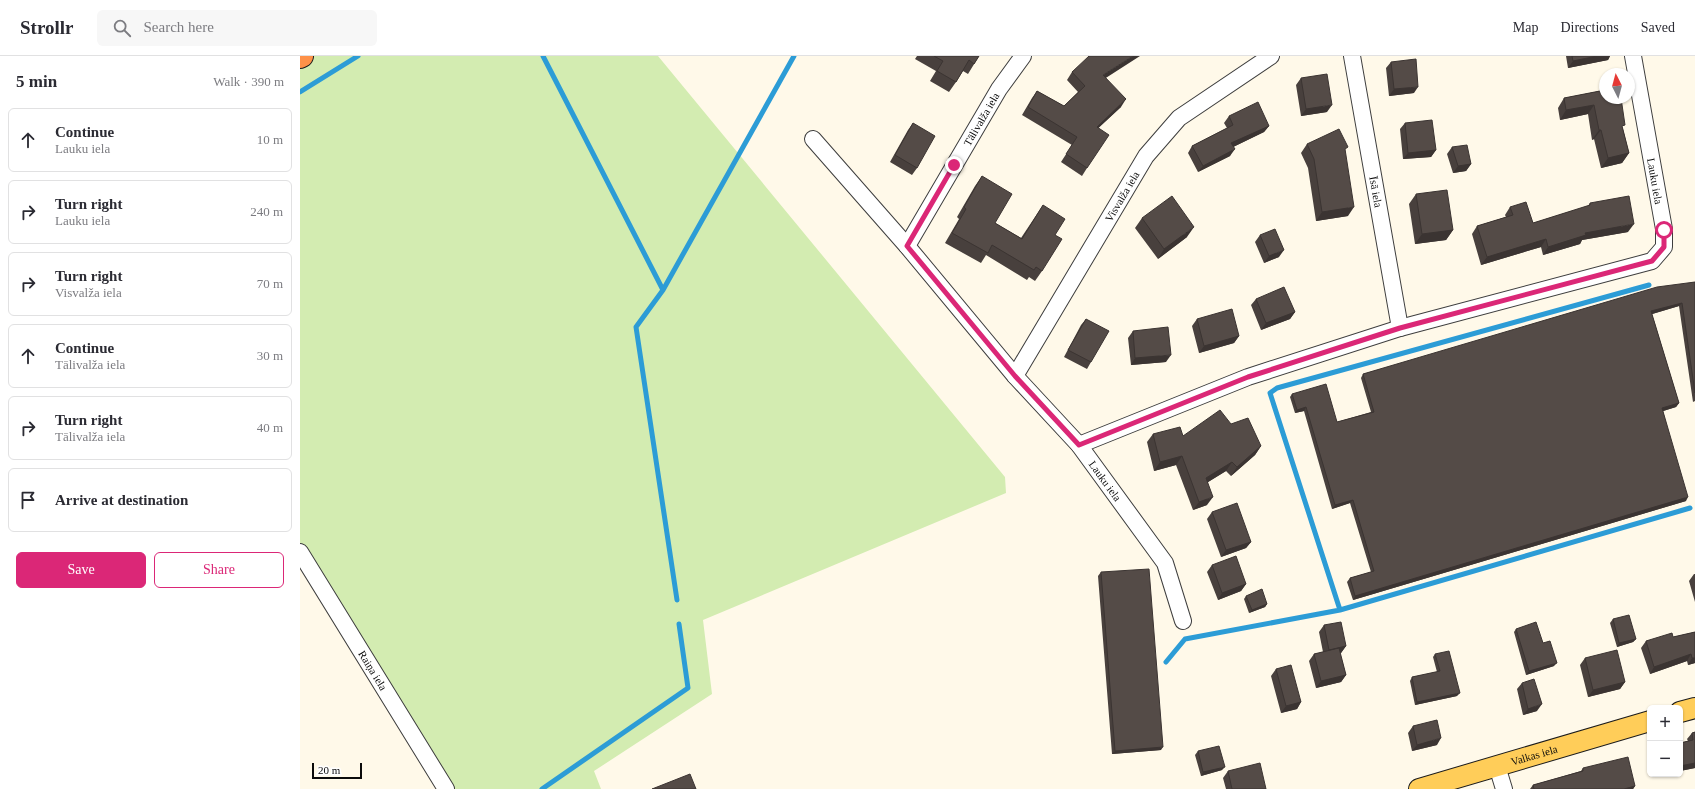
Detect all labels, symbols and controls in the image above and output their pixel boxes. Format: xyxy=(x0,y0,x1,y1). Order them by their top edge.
search box xyxy=(97,10,377,46)
text: Strollr xyxy=(20,17,73,38)
icon: search xyxy=(111,17,133,39)
text: Search here xyxy=(143,19,214,35)
text: Map xyxy=(1513,20,1538,35)
text: Directions xyxy=(1560,20,1619,35)
text: Saved xyxy=(1641,20,1675,35)
north arrow xyxy=(1599,68,1635,104)
text: 5 min xyxy=(16,72,57,91)
text: Walk · 390 m xyxy=(213,74,284,89)
street label: Tālivalža iela xyxy=(961,90,1002,148)
text: Continue xyxy=(55,124,114,140)
icon: ahead xyxy=(17,129,39,151)
text: 10 m xyxy=(257,132,283,147)
text: Lauku iela xyxy=(55,141,110,156)
route end xyxy=(945,156,963,174)
street label: Lauku iela xyxy=(1645,157,1665,205)
street label: Visvalža iela xyxy=(1102,169,1142,224)
street label: Īsā iela xyxy=(1367,175,1385,209)
text: Turn right xyxy=(55,196,122,212)
icon: right xyxy=(17,201,39,223)
text: 240 m xyxy=(250,204,283,219)
text: Lauku iela xyxy=(55,213,110,228)
route start xyxy=(1655,221,1673,239)
text: Turn right xyxy=(55,268,122,284)
icon: right xyxy=(17,273,39,295)
text: 70 m xyxy=(257,276,283,291)
text: Visvalža iela xyxy=(55,285,122,300)
text: Continue xyxy=(55,340,114,356)
icon: ahead xyxy=(17,345,39,367)
text: 30 m xyxy=(257,348,283,363)
text: Tālivalža iela xyxy=(55,357,125,372)
text: Turn right xyxy=(55,412,122,428)
icon: right xyxy=(17,417,39,439)
text: 40 m xyxy=(257,420,283,435)
text: Tālivalža iela xyxy=(55,429,125,444)
street label: Lauku iela xyxy=(1087,458,1124,503)
icon: arrive xyxy=(17,489,39,511)
text: Arrive at destination xyxy=(55,492,188,508)
button: Save xyxy=(16,552,146,588)
button: Share xyxy=(154,552,284,588)
street label: Raiņa iela xyxy=(356,648,390,692)
map controls xyxy=(1647,705,1683,777)
button: + xyxy=(1647,705,1683,741)
button: − xyxy=(1647,741,1683,777)
street label: Valkas iela xyxy=(1509,743,1559,768)
scale bar xyxy=(312,761,362,780)
text: 20 m xyxy=(318,764,340,776)

